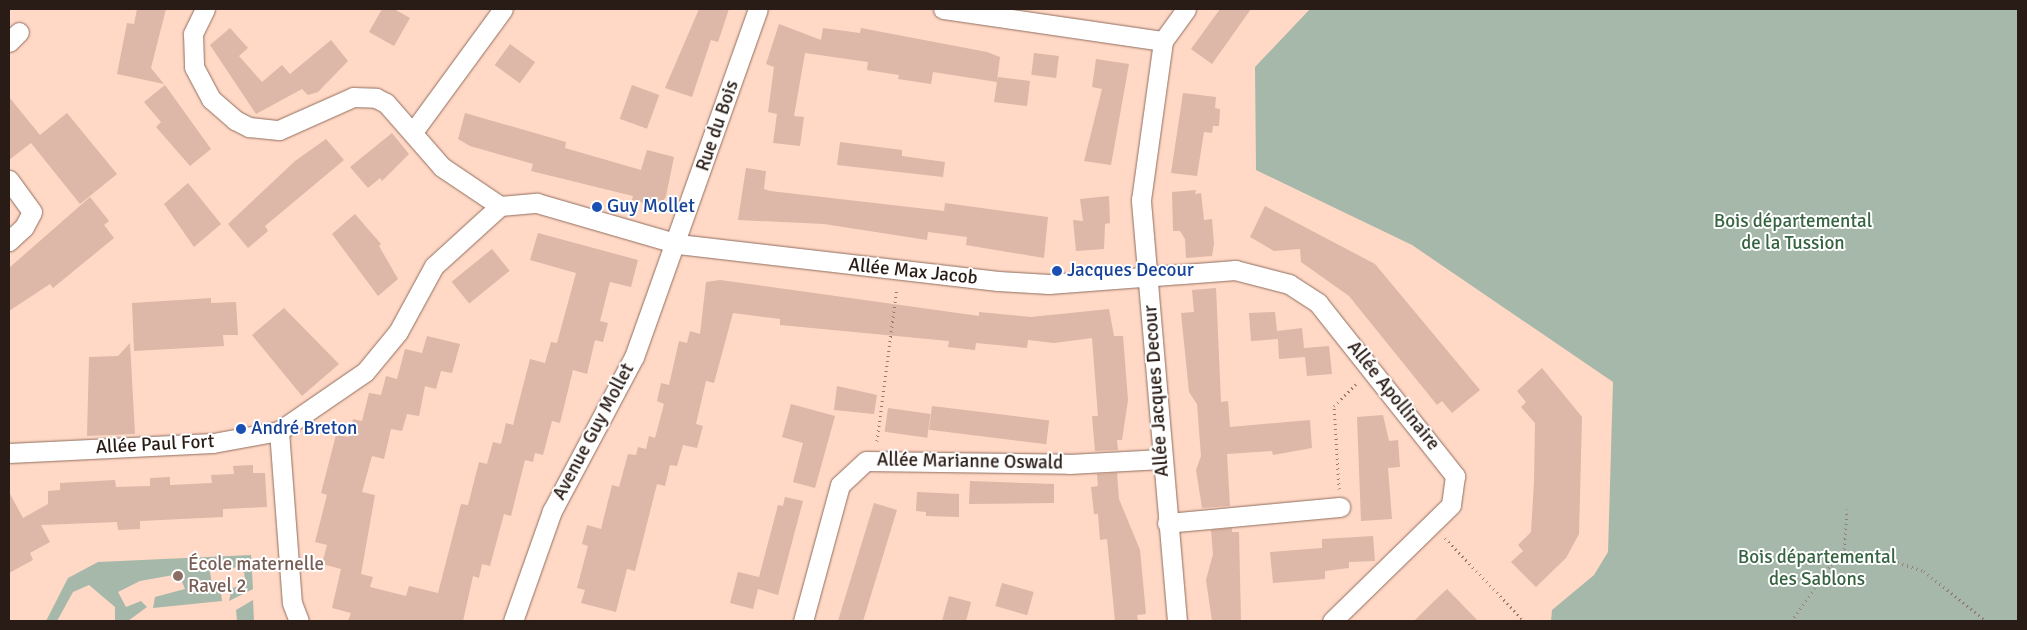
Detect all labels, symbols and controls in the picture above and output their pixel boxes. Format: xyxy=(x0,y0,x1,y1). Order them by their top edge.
street label: Rue du Bois xyxy=(692,78,744,174)
place label: Guy Mollet xyxy=(607,196,695,218)
marker: Guy Mollet xyxy=(591,201,603,213)
park label: Bois départemental de la Tussion xyxy=(1714,211,1872,255)
street label: Allée Max Jacob xyxy=(847,254,979,290)
place label: Jacques Decour xyxy=(1067,260,1194,282)
marker: Jacques Decour xyxy=(1051,265,1063,277)
street label: Allée Jacques Decour xyxy=(1140,304,1174,478)
street label: Allée Apollinaire xyxy=(1342,337,1444,455)
street label: Avenue Guy Mollet xyxy=(548,360,640,504)
place label: André Breton xyxy=(251,418,357,440)
marker: André Breton xyxy=(235,423,247,435)
street label: Allée Paul Fort xyxy=(95,431,215,459)
street label: Allée Marianne Oswald xyxy=(877,449,1063,475)
park label: Bois départemental des Sablons xyxy=(1738,547,1896,591)
place label: École maternelle Ravel 2 xyxy=(188,554,324,598)
marker: École maternelle Ravel 2 xyxy=(172,570,184,582)

